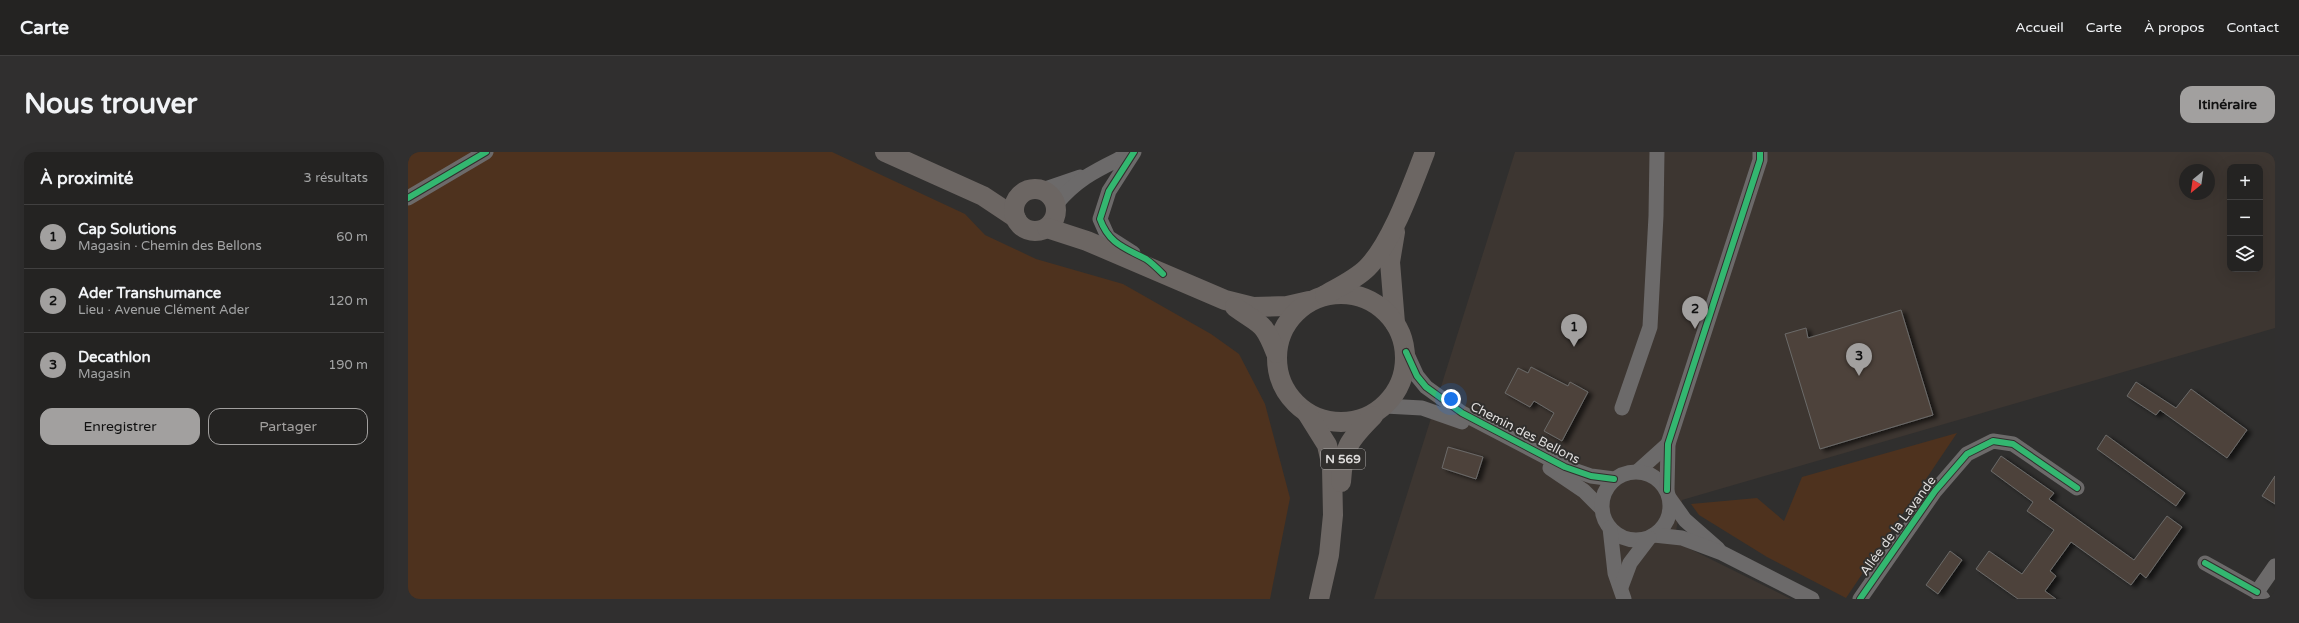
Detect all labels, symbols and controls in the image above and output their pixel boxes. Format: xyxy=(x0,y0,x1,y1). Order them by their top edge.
text: Carte xyxy=(20,17,69,39)
text: Accueil xyxy=(2015,19,2064,36)
text: Carte xyxy=(2086,19,2122,36)
text: À propos xyxy=(2144,19,2205,36)
text: Contact xyxy=(2227,19,2279,36)
button: Itinéraire xyxy=(2180,86,2275,123)
text: Nous trouver xyxy=(24,87,197,121)
north arrow xyxy=(2179,164,2215,200)
map controls xyxy=(2227,164,2263,272)
button: + xyxy=(2227,164,2263,200)
text: À proximité xyxy=(40,168,133,189)
text: 3 résultats xyxy=(304,170,368,186)
button: − xyxy=(2227,200,2263,236)
text: Cap Solutions xyxy=(78,220,176,238)
text: 1 xyxy=(49,229,57,245)
text: 60 m xyxy=(336,229,368,245)
button: layers xyxy=(2227,236,2263,272)
text: Magasin · Chemin des Bellons xyxy=(78,238,262,254)
text: Ader Transhumance xyxy=(78,284,221,302)
text: 2 xyxy=(49,293,57,309)
text: 120 m xyxy=(328,293,368,309)
pin: 2 xyxy=(1682,296,1708,329)
text: Lieu · Avenue Clément Ader xyxy=(78,302,249,318)
pin: 1 xyxy=(1561,314,1587,347)
pin: 3 xyxy=(1846,343,1872,376)
text: Decathlon xyxy=(78,348,151,366)
text: 3 xyxy=(49,357,57,373)
text: 190 m xyxy=(328,357,368,373)
text: Magasin xyxy=(78,366,131,382)
your location xyxy=(1441,389,1461,409)
street label: Chemin des Bellons xyxy=(1468,398,1582,468)
button: Enregistrer xyxy=(40,408,200,445)
button: Partager xyxy=(208,408,368,445)
road number: N 569 xyxy=(1321,449,1365,469)
street label: Allée de la Lavande xyxy=(1856,473,1940,579)

